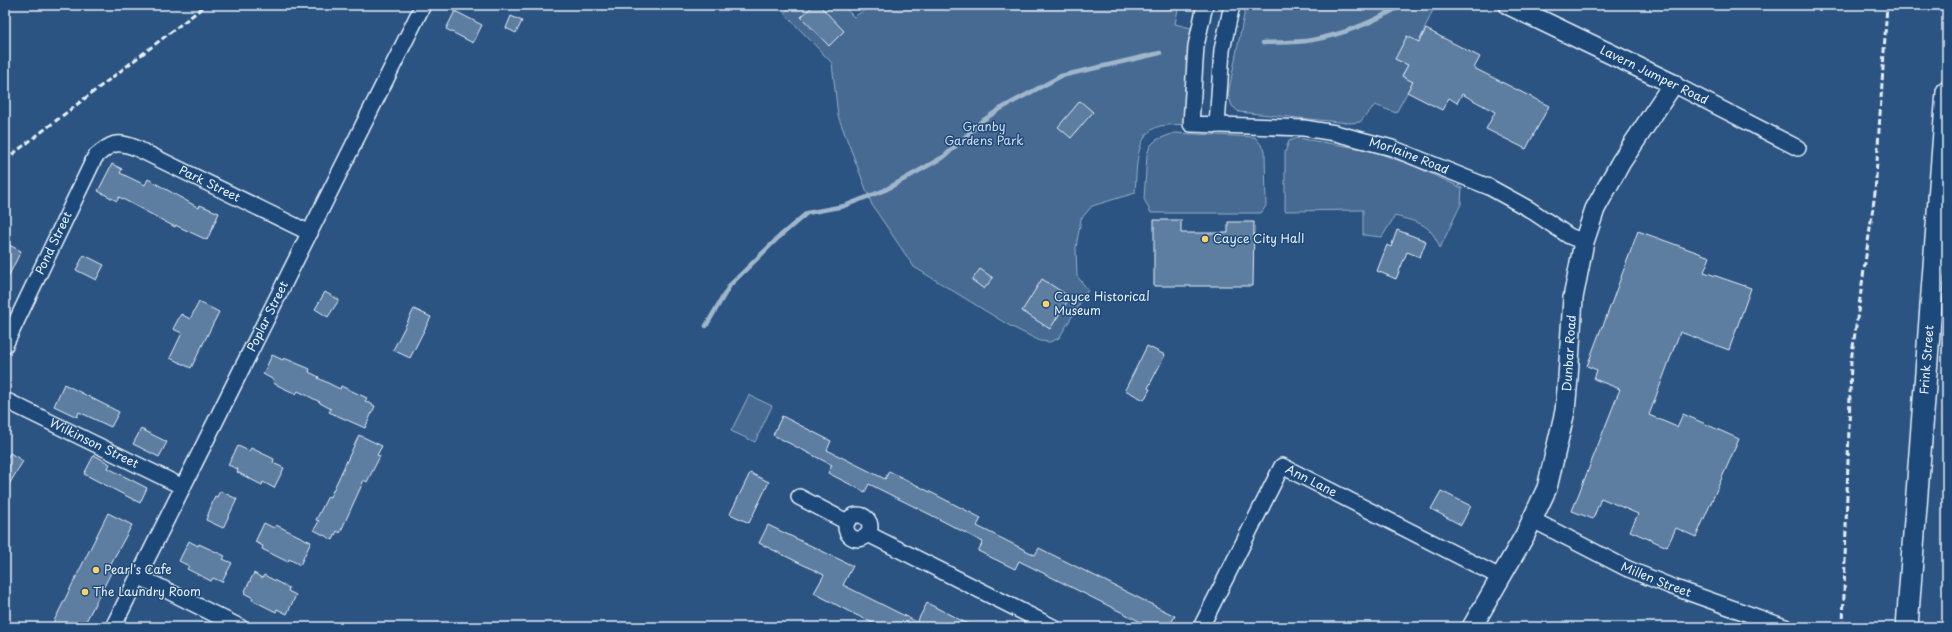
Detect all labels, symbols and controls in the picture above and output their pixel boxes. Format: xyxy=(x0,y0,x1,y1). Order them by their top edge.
street label: Lavern Jumper Road xyxy=(1597,40,1712,108)
park label: Granby Gardens Park xyxy=(944,117,1024,149)
street label: Morlaine Road xyxy=(1367,132,1452,178)
street label: Park Street xyxy=(176,160,244,206)
street label: Pond Street xyxy=(30,208,76,277)
place label: Cayce City Hall xyxy=(1213,229,1304,247)
marker: Cayce City Hall xyxy=(1200,234,1210,244)
street label: Poplar Street xyxy=(242,278,292,354)
place label: Cayce Historical Museum xyxy=(1054,287,1150,319)
marker: Cayce Historical Museum xyxy=(1041,299,1051,309)
street label: Dunbar Road xyxy=(1557,314,1580,392)
street label: Frink Street xyxy=(1914,324,1938,395)
street label: Wilkinson Street xyxy=(47,413,142,472)
street label: Ann Lane xyxy=(1283,459,1341,501)
street label: Millen Street xyxy=(1619,557,1694,601)
place label: Pearl's Cafe xyxy=(104,560,172,578)
marker: Pearl's Cafe xyxy=(91,565,101,575)
place label: The Laundry Room xyxy=(93,582,201,600)
marker: The Laundry Room xyxy=(80,587,90,597)

